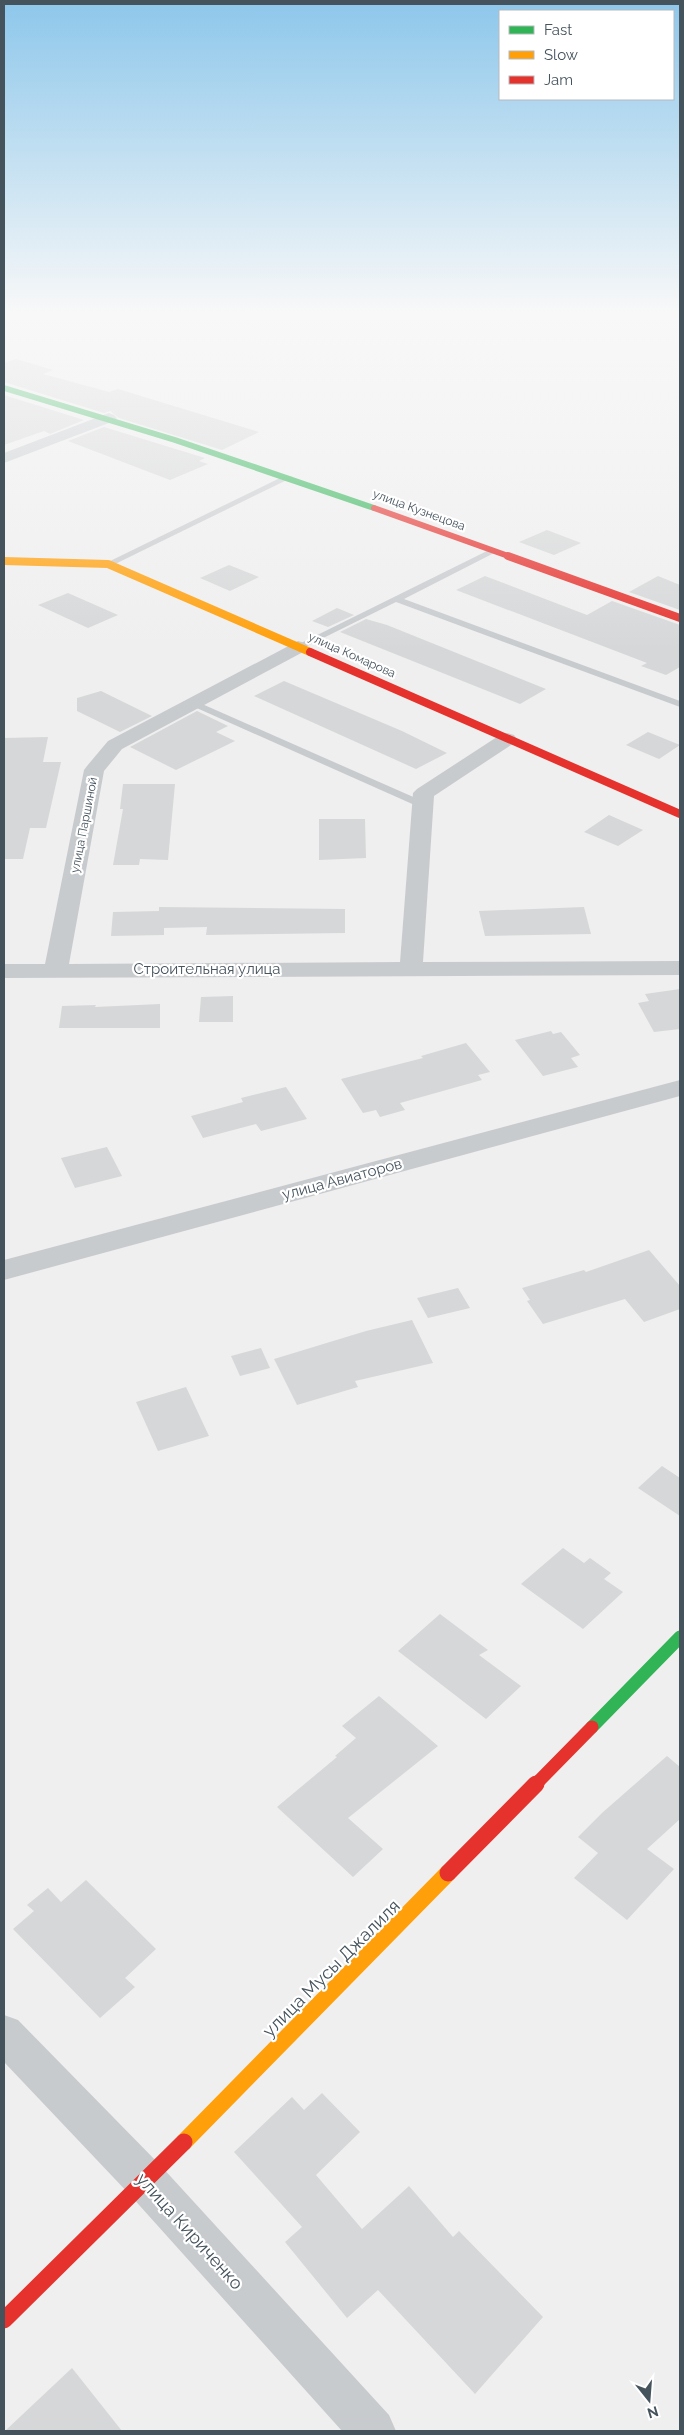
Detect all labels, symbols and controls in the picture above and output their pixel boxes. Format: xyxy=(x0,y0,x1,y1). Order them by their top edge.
legend xyxy=(499,10,674,100)
text: Fast xyxy=(544,21,572,39)
text: Slow xyxy=(544,46,578,64)
text: Jam xyxy=(544,71,573,89)
street label: улица Кузнецова xyxy=(371,487,467,533)
street label: улица Комарова xyxy=(306,630,398,680)
street label: улица Паршиной xyxy=(68,776,100,874)
street label: Строительная улица xyxy=(134,960,280,978)
street label: улица Авиаторов xyxy=(280,1154,404,1204)
street label: улица Мусы Джалиля xyxy=(258,1895,404,2041)
street label: улица Кириченко xyxy=(132,2168,248,2294)
north arrow xyxy=(624,2375,674,2425)
text: N xyxy=(645,2403,660,2422)

